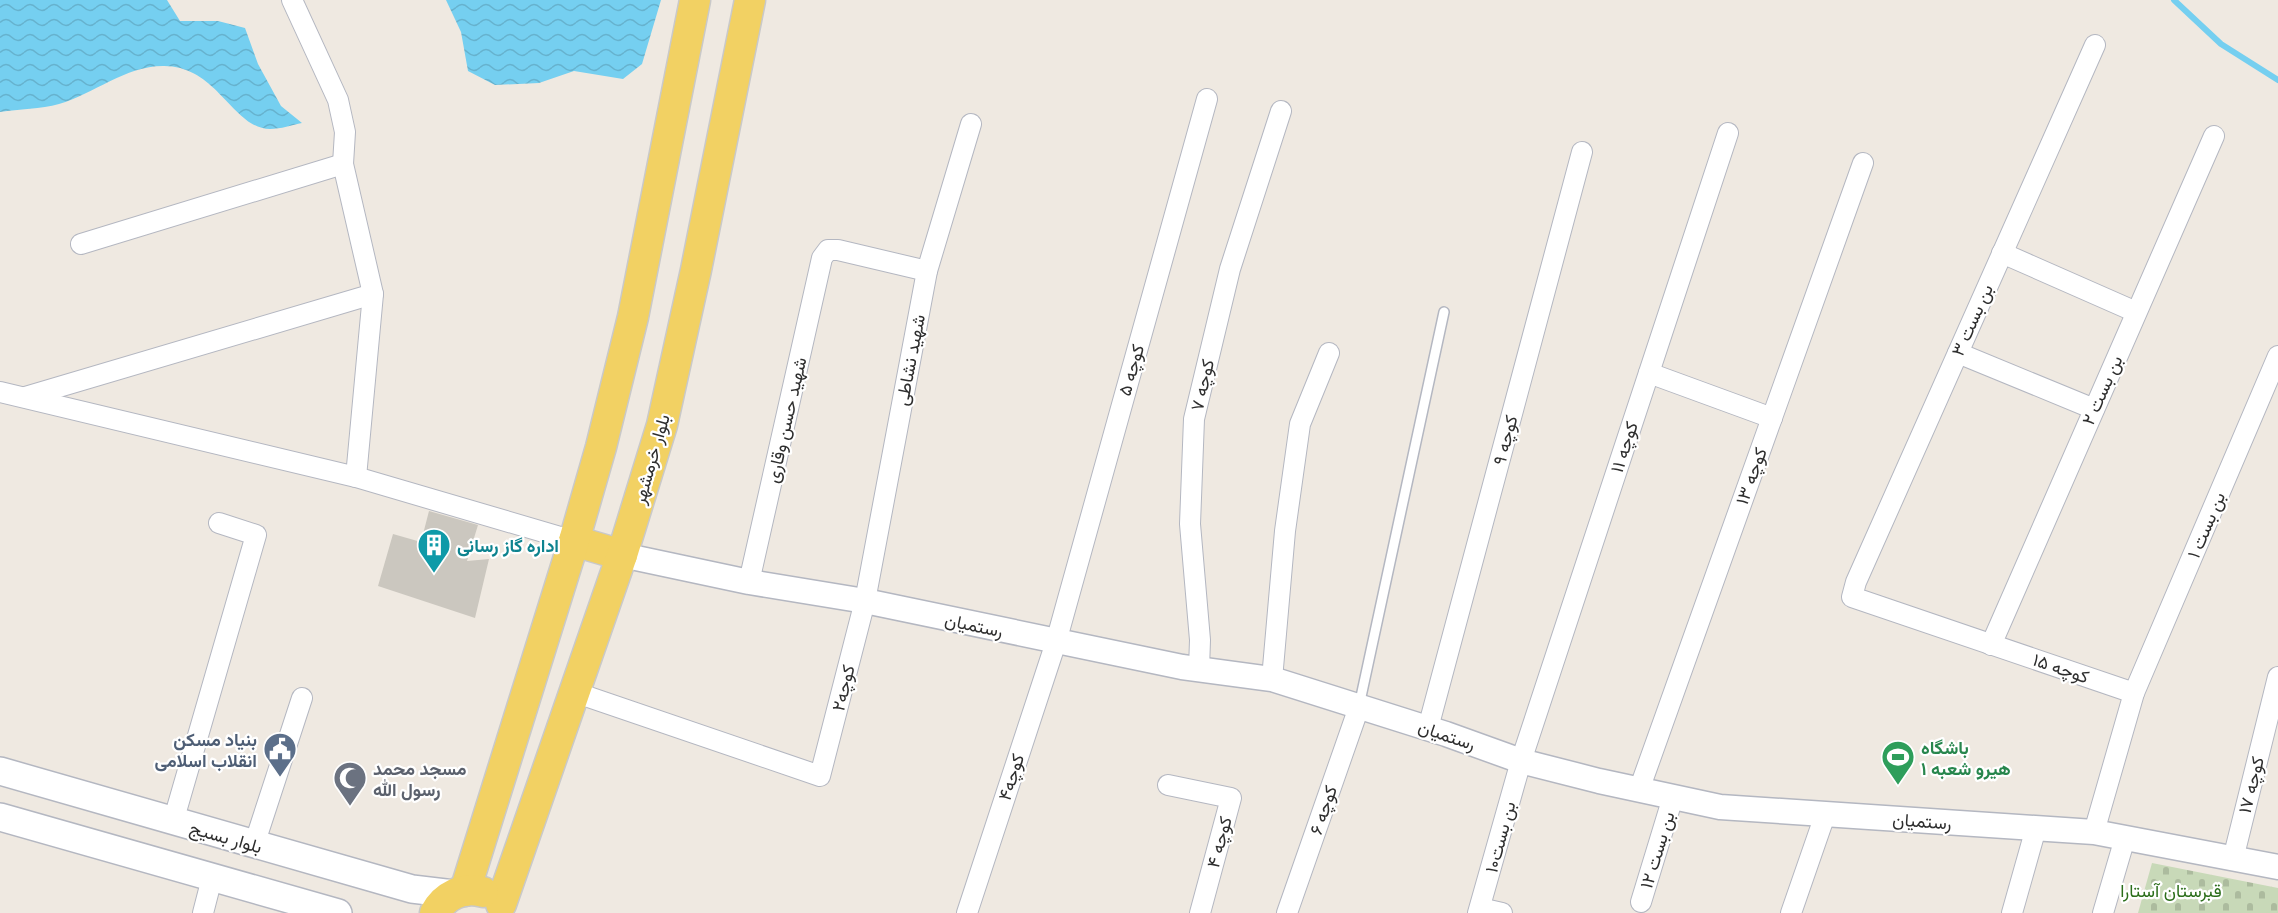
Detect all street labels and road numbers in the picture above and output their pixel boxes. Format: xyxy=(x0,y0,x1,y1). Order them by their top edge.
street label: بن بست ۳ xyxy=(1947,281,1998,360)
street label: شهید نشاطی xyxy=(891,313,930,407)
street label: کوچه ۵ xyxy=(1114,342,1150,399)
street label: بن بست ۲ xyxy=(2077,352,2128,429)
street label: شهید حسن وقاری xyxy=(761,355,812,485)
street label: کوچه ۷ xyxy=(1186,357,1220,413)
street label: بلوار خرمشهر xyxy=(628,412,675,507)
street label: کوچه ۹ xyxy=(1488,413,1524,468)
street label: کوچه ۱۱ xyxy=(1606,419,1644,476)
street label: کوچه ۱۳ xyxy=(1731,445,1773,508)
street label: بن بست ۱ xyxy=(2183,489,2230,562)
street label: رستمیان xyxy=(943,609,1005,642)
street label: کوچه ۱۵ xyxy=(2030,649,2092,689)
street label: کوچه۲ xyxy=(827,663,861,714)
street label: رستمیان xyxy=(1415,715,1478,756)
street label: کوچه۴ xyxy=(994,751,1030,804)
street label: کوچه ۱۷ xyxy=(2234,754,2270,816)
street label: کوچه ۶ xyxy=(1305,783,1343,838)
street label: بن بست۱۰ xyxy=(1480,799,1521,875)
street label: رستمیان xyxy=(1892,808,1952,835)
street label: بن بست ۱۲ xyxy=(1635,809,1680,891)
street label: کوچه ۴ xyxy=(1202,814,1238,870)
street label: بلوار بسیج xyxy=(187,817,265,859)

